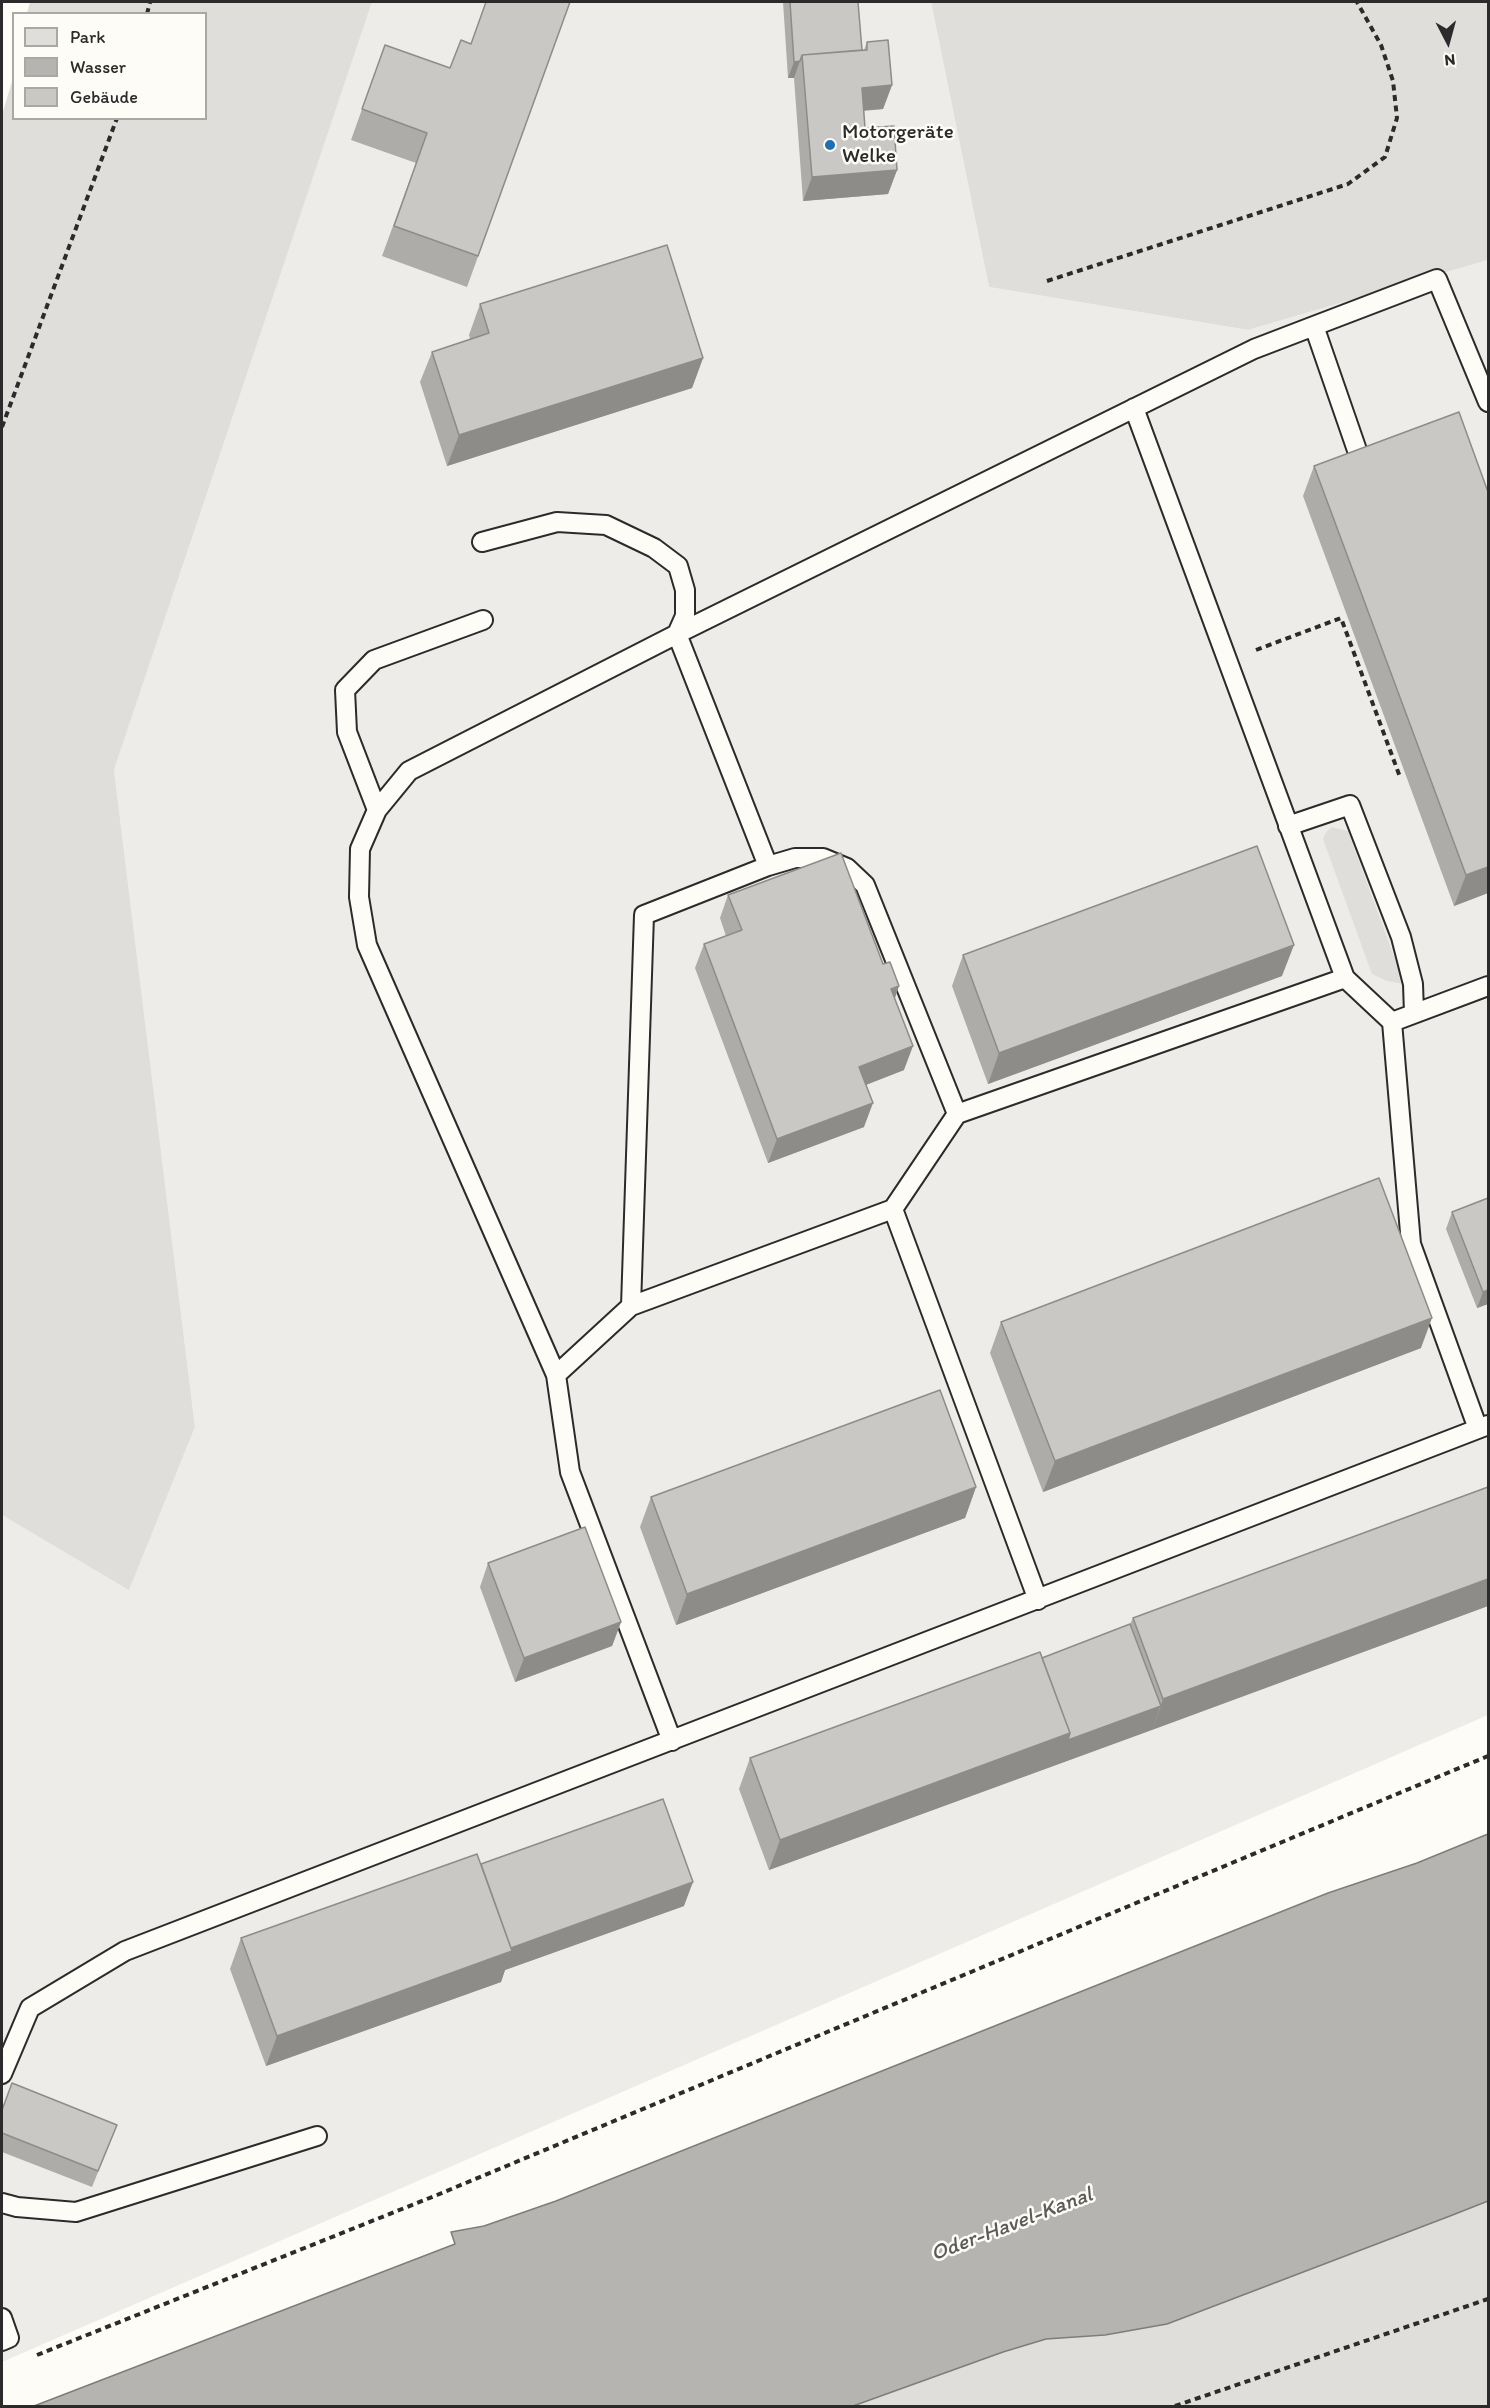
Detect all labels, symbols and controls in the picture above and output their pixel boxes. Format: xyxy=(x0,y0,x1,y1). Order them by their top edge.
legend xyxy=(12,12,207,120)
north arrow xyxy=(1418,12,1478,72)
text: Park xyxy=(70,26,105,48)
text: N xyxy=(1444,50,1456,70)
text: Wasser xyxy=(70,56,126,78)
text: Gebäude xyxy=(70,86,138,108)
place label: Motorgeräte Welke xyxy=(842,120,954,170)
marker: Motorgeräte Welke xyxy=(823,138,837,152)
water label: Oder-Havel-Kanal xyxy=(927,2182,1097,2268)

